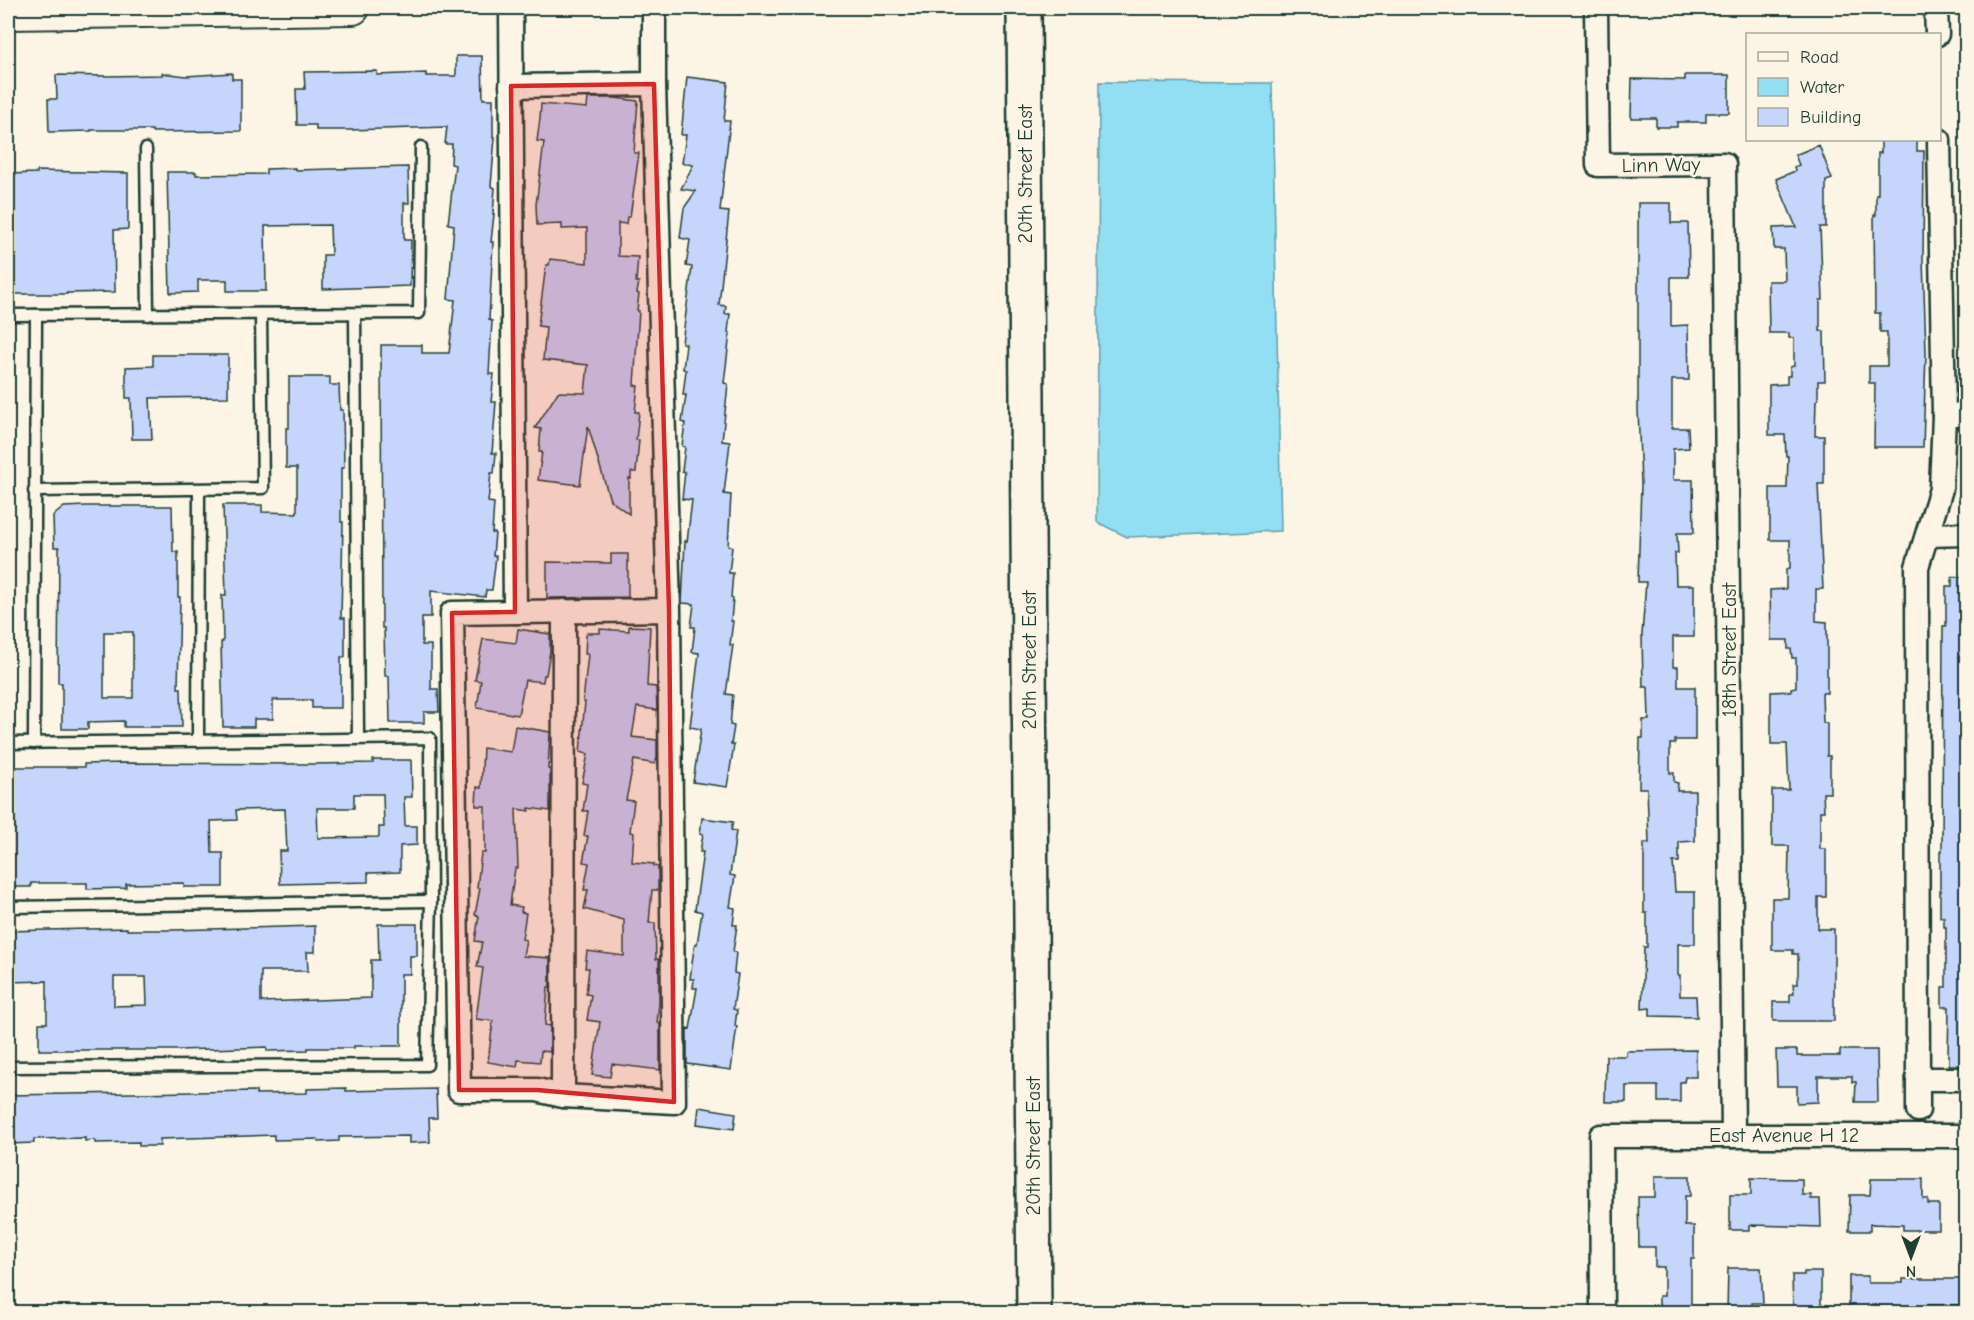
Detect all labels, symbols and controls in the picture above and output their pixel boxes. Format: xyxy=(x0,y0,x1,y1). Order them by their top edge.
legend xyxy=(1746,33,1941,141)
text: Road xyxy=(1800,47,1839,68)
text: Water xyxy=(1800,77,1845,98)
street label: 20th Street East xyxy=(1014,103,1037,243)
text: Building xyxy=(1800,107,1862,128)
street label: Linn Way xyxy=(1622,153,1701,177)
street label: 18th Street East xyxy=(1718,581,1741,717)
street label: 20th Street East xyxy=(1018,589,1041,729)
street label: 20th Street East xyxy=(1022,1075,1045,1215)
street label: East Avenue H 12 xyxy=(1709,1124,1859,1147)
north arrow xyxy=(1881,1227,1941,1287)
text: N xyxy=(1906,1262,1916,1280)

